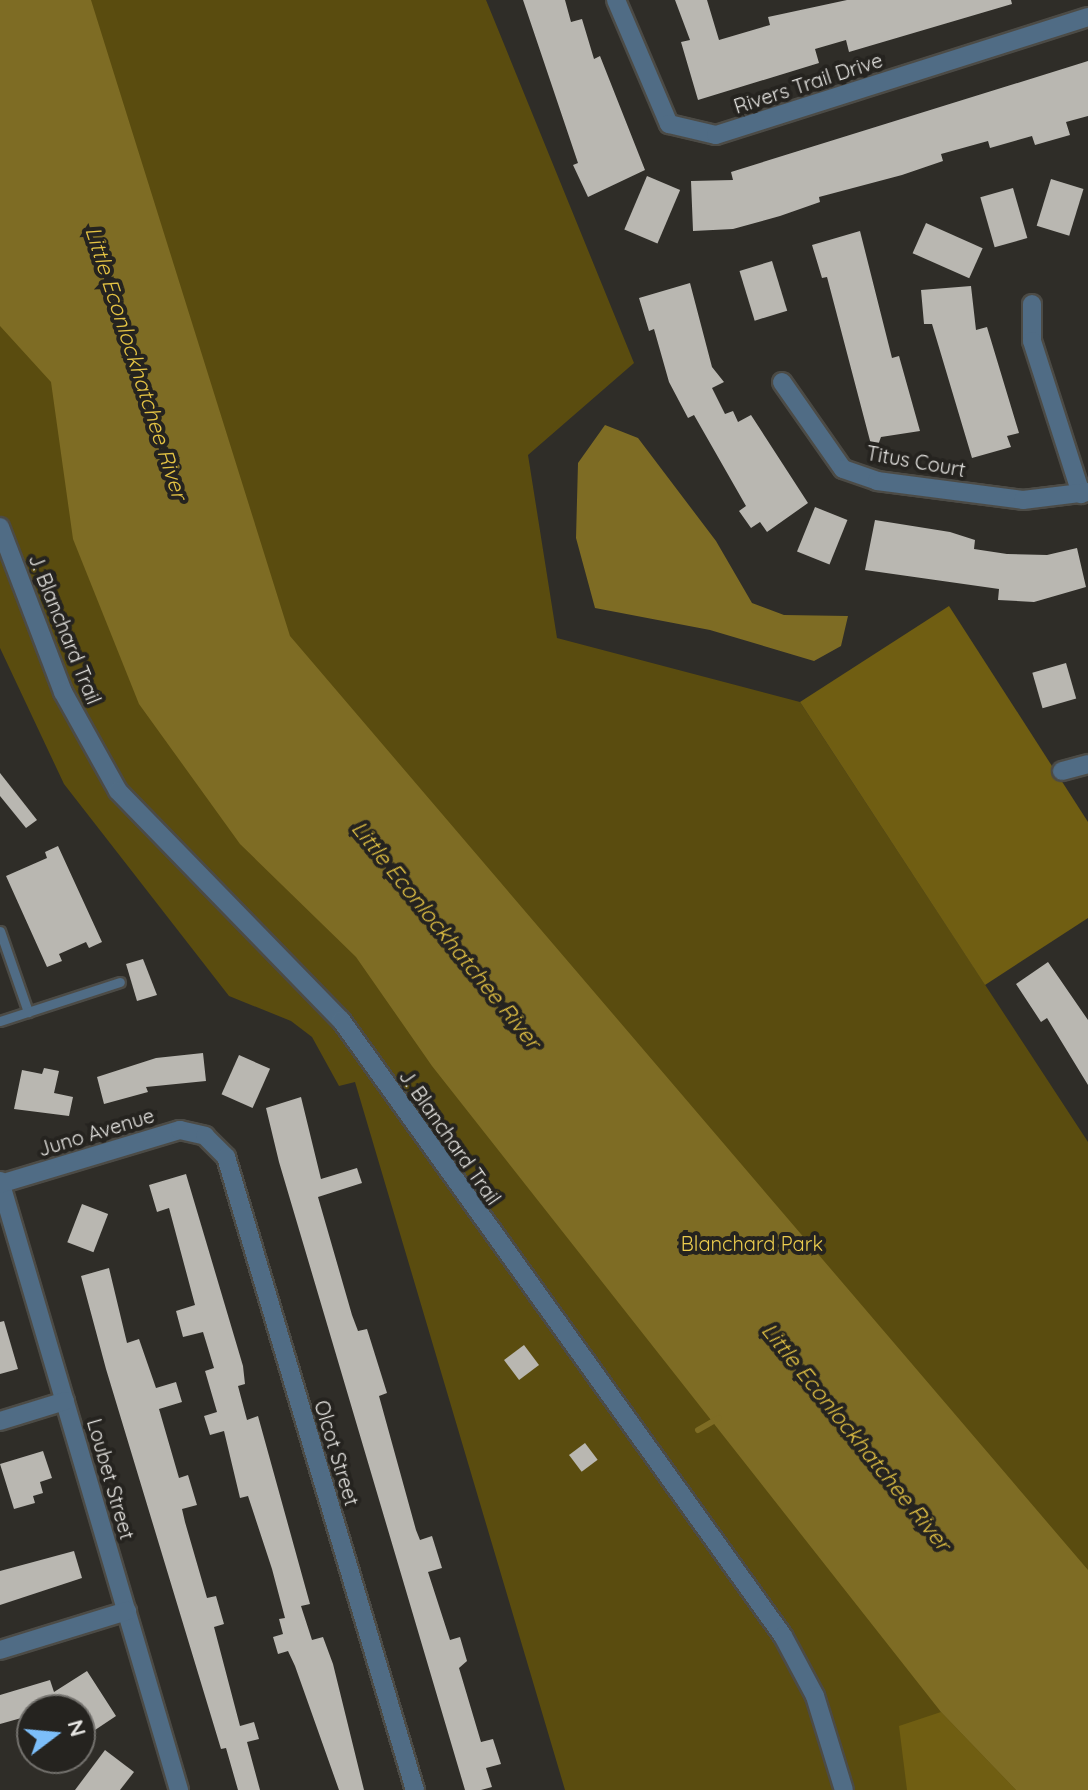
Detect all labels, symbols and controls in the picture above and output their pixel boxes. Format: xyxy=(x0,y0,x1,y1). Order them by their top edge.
street label: Rivers Trail Drive xyxy=(731,48,885,118)
water label: Little Econlockhatchee River xyxy=(79,223,193,503)
street label: Titus Court xyxy=(864,440,968,482)
street label: J. Blanchard Trail xyxy=(24,550,106,708)
water label: Little Econlockhatchee River xyxy=(346,816,546,1054)
street label: J. Blanchard Trail xyxy=(394,1065,506,1209)
street label: Juno Avenue xyxy=(35,1103,157,1161)
park label: Blanchard Park xyxy=(681,1231,823,1255)
water label: Little Econlockhatchee River xyxy=(756,1318,956,1556)
street label: Olcot Street xyxy=(310,1397,364,1509)
street label: Loubet Street xyxy=(82,1416,140,1542)
north arrow xyxy=(16,1694,96,1774)
text: N xyxy=(61,1716,93,1740)

